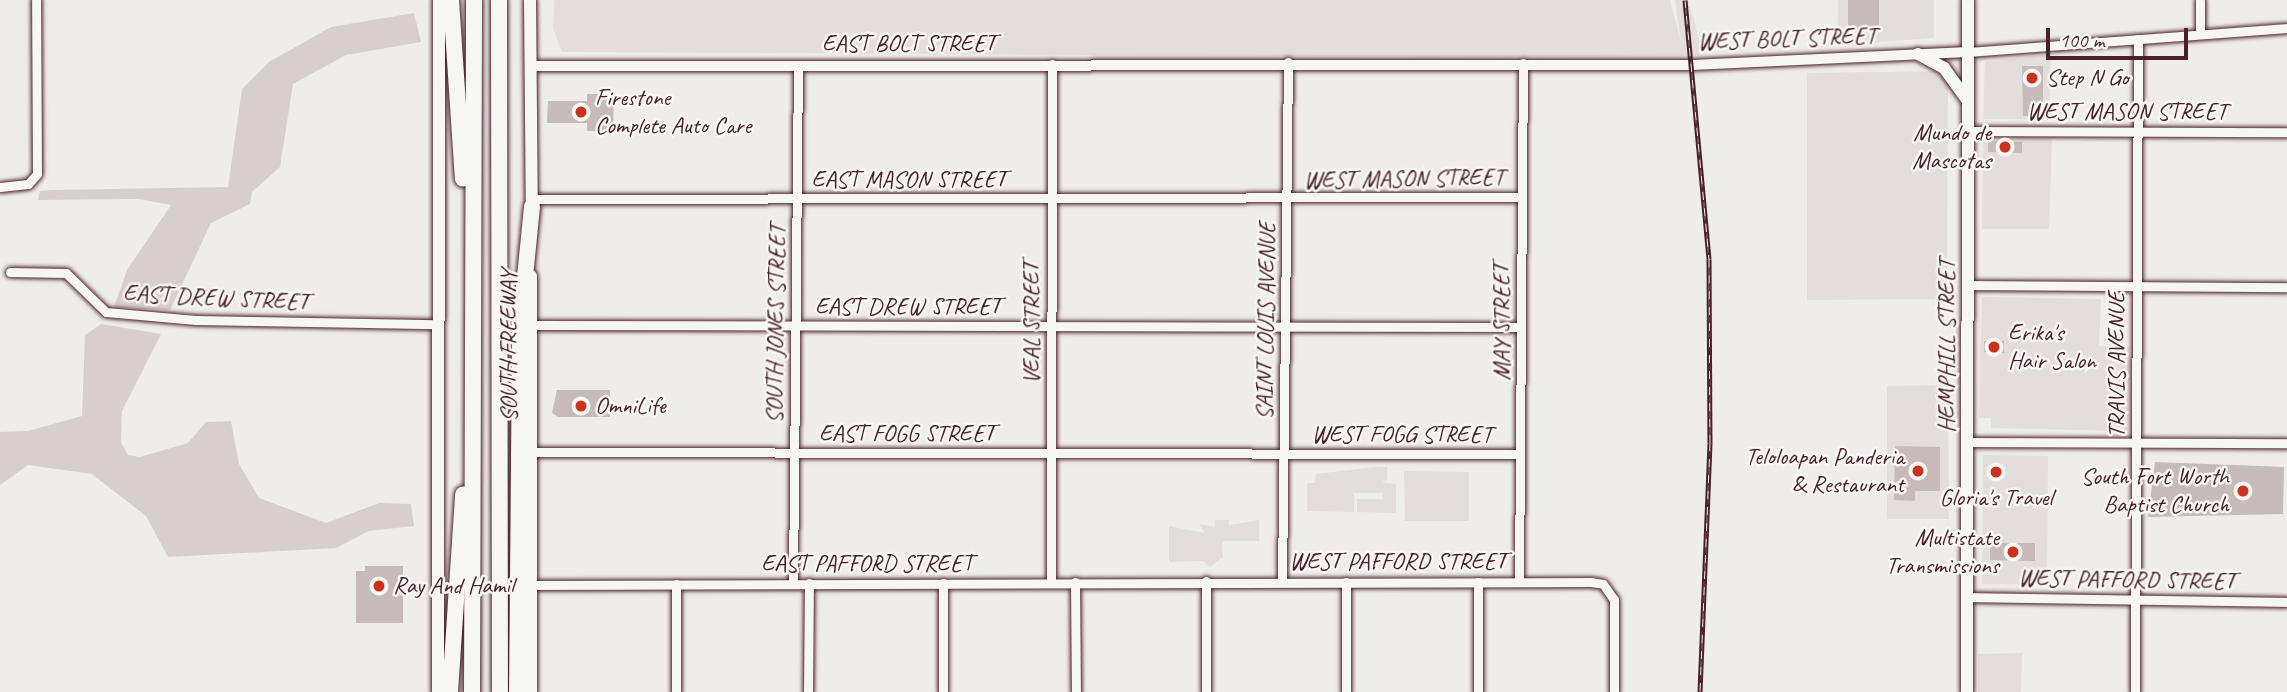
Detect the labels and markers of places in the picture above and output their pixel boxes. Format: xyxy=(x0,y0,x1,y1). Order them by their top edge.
place label: Step N Go xyxy=(2046,64,2129,92)
marker: Step N Go xyxy=(2024,70,2040,86)
place label: Firestone Complete Auto Care xyxy=(595,84,752,140)
marker: Firestone Complete Auto Care xyxy=(573,104,589,120)
place label: Mundo de Mascotas xyxy=(1912,119,1991,175)
marker: Mundo de Mascotas xyxy=(1997,139,2013,155)
place label: Erika's Hair Salon xyxy=(2008,319,2096,375)
marker: Erika's Hair Salon xyxy=(1986,339,2002,355)
place label: OmniLife xyxy=(595,392,666,420)
marker: OmniLife xyxy=(573,398,589,414)
place label: Teloloapan Panderia & Restaurant xyxy=(1744,443,1904,499)
marker: Teloloapan Panderia & Restaurant xyxy=(1910,463,1926,479)
place label: South Fort Worth Baptist Church xyxy=(2081,463,2229,519)
marker: Gloria's Travel xyxy=(1988,464,2004,480)
marker: South Fort Worth Baptist Church xyxy=(2235,483,2251,499)
place label: Gloria's Travel xyxy=(1940,484,2052,512)
place label: Multistate Transmissions xyxy=(1886,524,1999,580)
marker: Multistate Transmissions xyxy=(2005,544,2021,560)
place label: Ray And Hamil xyxy=(393,572,513,600)
marker: Ray And Hamil xyxy=(371,578,387,594)

